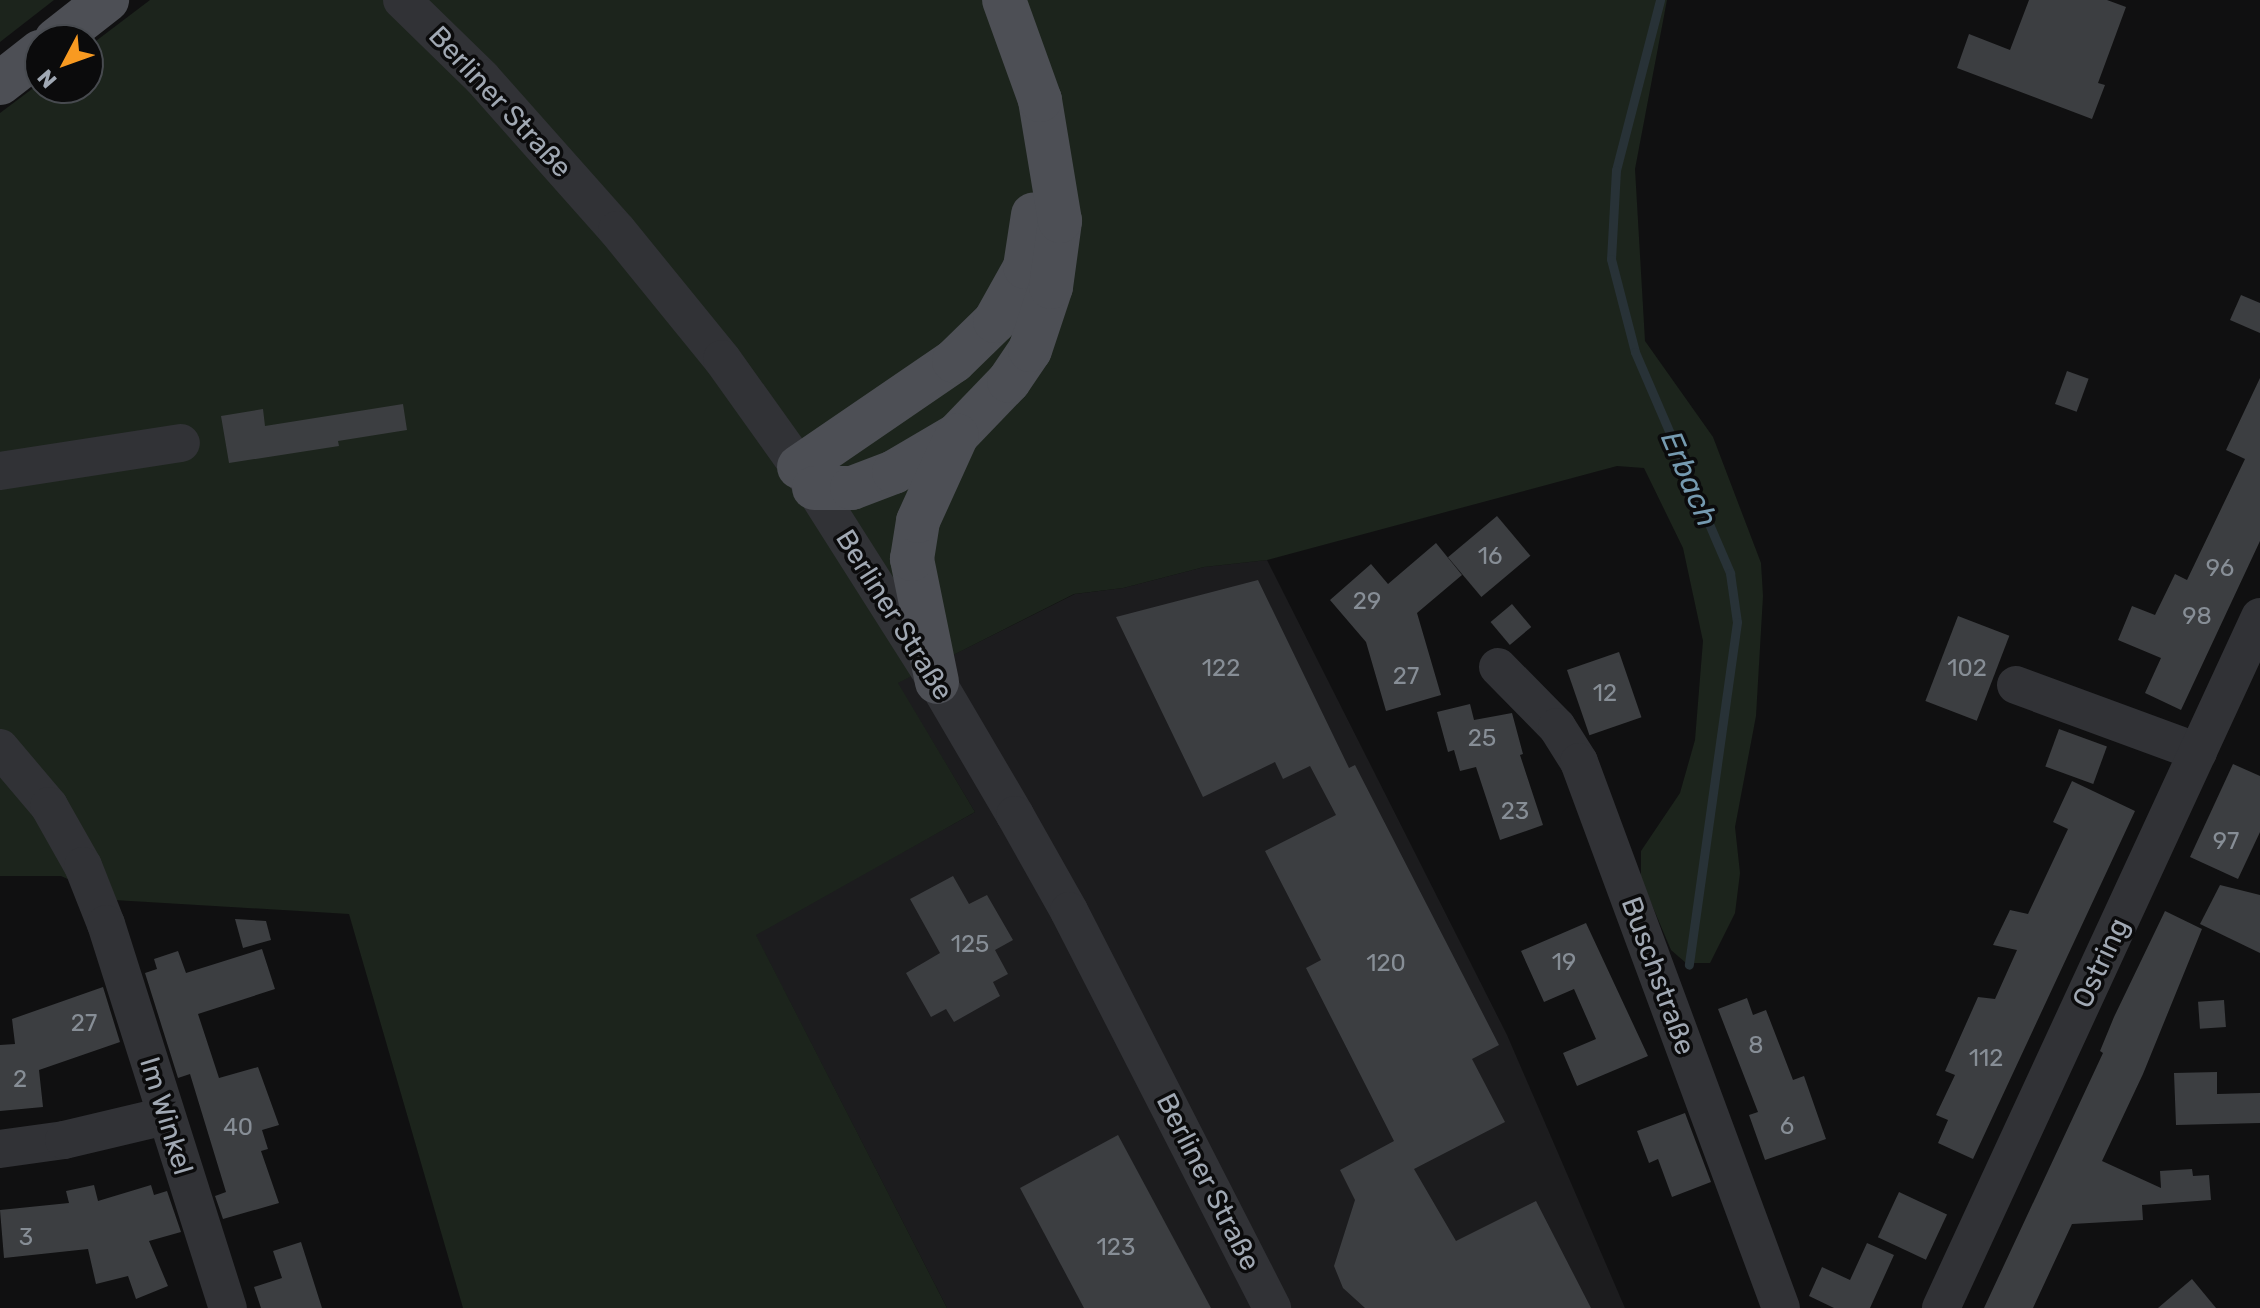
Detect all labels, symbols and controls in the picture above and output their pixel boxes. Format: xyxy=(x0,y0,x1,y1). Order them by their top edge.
street label: Berliner Straße xyxy=(421,19,579,185)
north arrow xyxy=(24,24,104,104)
text: N xyxy=(32,64,62,94)
water label: Erbach xyxy=(1653,426,1725,532)
street label: Berliner Straße xyxy=(828,523,960,707)
house number: 16 xyxy=(1478,543,1502,571)
house number: 96 xyxy=(2206,555,2234,583)
house number: 29 xyxy=(1353,588,1381,616)
house number: 98 xyxy=(2182,603,2212,631)
house number: 122 xyxy=(1202,655,1240,683)
house number: 102 xyxy=(1947,655,1987,683)
house number: 27 xyxy=(1393,663,1419,691)
house number: 12 xyxy=(1593,680,1617,708)
house number: 25 xyxy=(1468,725,1496,753)
house number: 23 xyxy=(1501,798,1529,826)
house number: 97 xyxy=(2213,828,2239,856)
street label: Buschstraße xyxy=(1614,892,1702,1060)
street label: Ostring xyxy=(2066,913,2136,1013)
house number: 125 xyxy=(951,931,989,959)
house number: 19 xyxy=(1552,949,1576,977)
house number: 120 xyxy=(1366,950,1406,978)
house number: 27 xyxy=(71,1010,97,1038)
house number: 8 xyxy=(1748,1032,1764,1060)
house number: 112 xyxy=(1969,1045,2003,1073)
street label: Im Winkel xyxy=(132,1053,200,1179)
house number: 2 xyxy=(13,1066,27,1094)
street label: Berliner Straße xyxy=(1149,1087,1267,1277)
house number: 6 xyxy=(1780,1113,1794,1141)
house number: 40 xyxy=(223,1114,253,1142)
house number: 3 xyxy=(19,1224,33,1252)
house number: 123 xyxy=(1097,1234,1135,1262)

